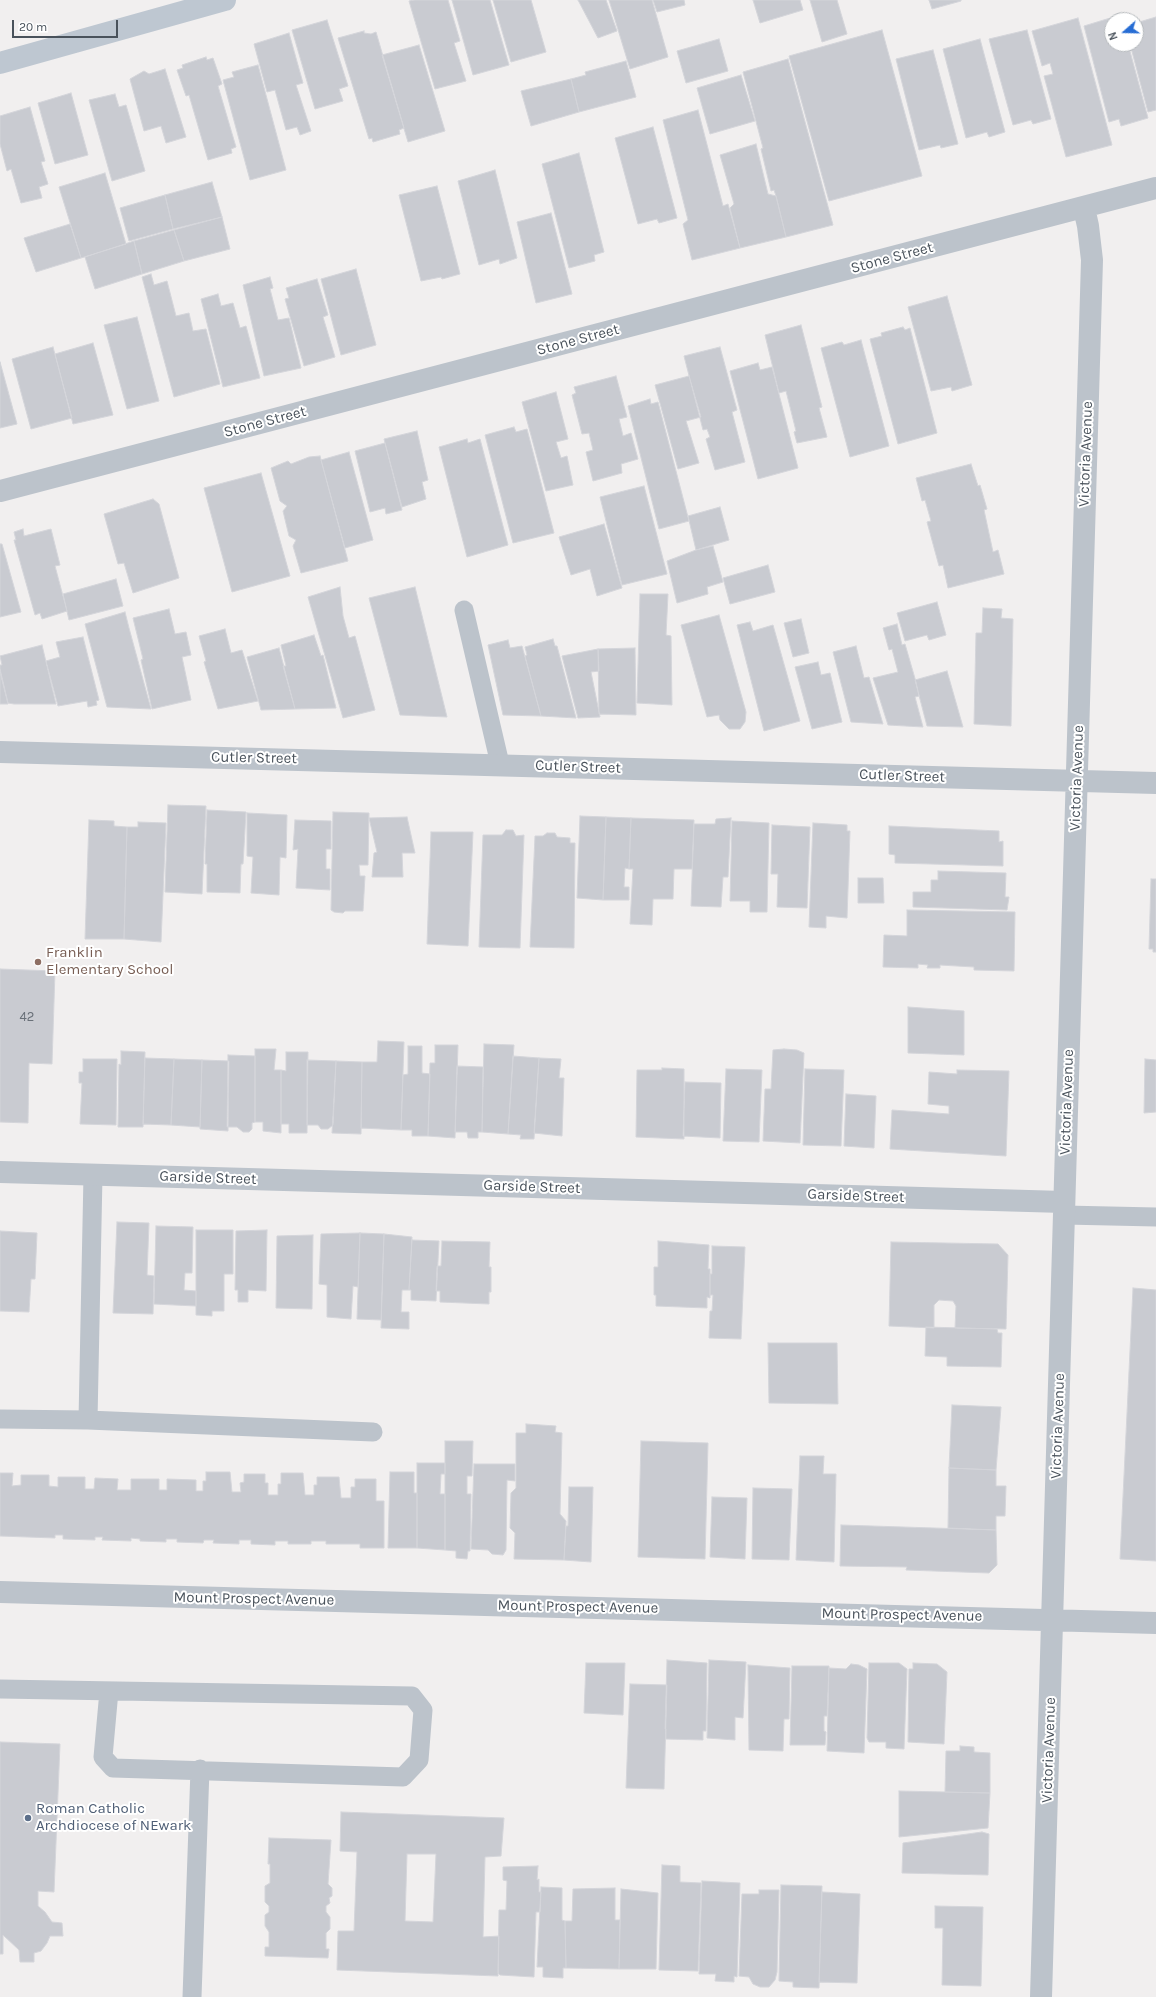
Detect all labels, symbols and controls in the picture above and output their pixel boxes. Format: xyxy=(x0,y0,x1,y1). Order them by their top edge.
scale bar xyxy=(14,12,120,38)
north arrow xyxy=(1104,12,1144,52)
text: 20 m xyxy=(19,20,47,34)
text: N xyxy=(1106,30,1121,42)
street label: Stone Street xyxy=(849,238,935,278)
street label: Stone Street xyxy=(535,320,621,360)
street label: Victoria Avenue xyxy=(1075,401,1097,507)
street label: Stone Street xyxy=(222,402,308,442)
street label: Victoria Avenue xyxy=(1066,725,1088,831)
street label: Cutler Street xyxy=(211,748,297,768)
street label: Cutler Street xyxy=(535,757,621,777)
street label: Cutler Street xyxy=(859,766,945,786)
place label: Franklin Elementary School xyxy=(46,944,173,979)
marker: Franklin Elementary School xyxy=(33,957,43,967)
house number: 42 xyxy=(20,1009,34,1025)
street label: Victoria Avenue xyxy=(1056,1049,1078,1155)
street label: Garside Street xyxy=(159,1167,257,1189)
street label: Garside Street xyxy=(483,1176,581,1198)
street label: Garside Street xyxy=(807,1185,905,1207)
street label: Victoria Avenue xyxy=(1047,1373,1069,1479)
street label: Mount Prospect Avenue xyxy=(173,1589,335,1609)
street label: Mount Prospect Avenue xyxy=(497,1597,659,1617)
street label: Mount Prospect Avenue xyxy=(821,1605,983,1625)
street label: Victoria Avenue xyxy=(1038,1697,1060,1803)
place label: Roman Catholic Archdiocese of NEwark xyxy=(36,1800,192,1835)
marker: Roman Catholic Archdiocese of NEwark xyxy=(23,1813,33,1823)

